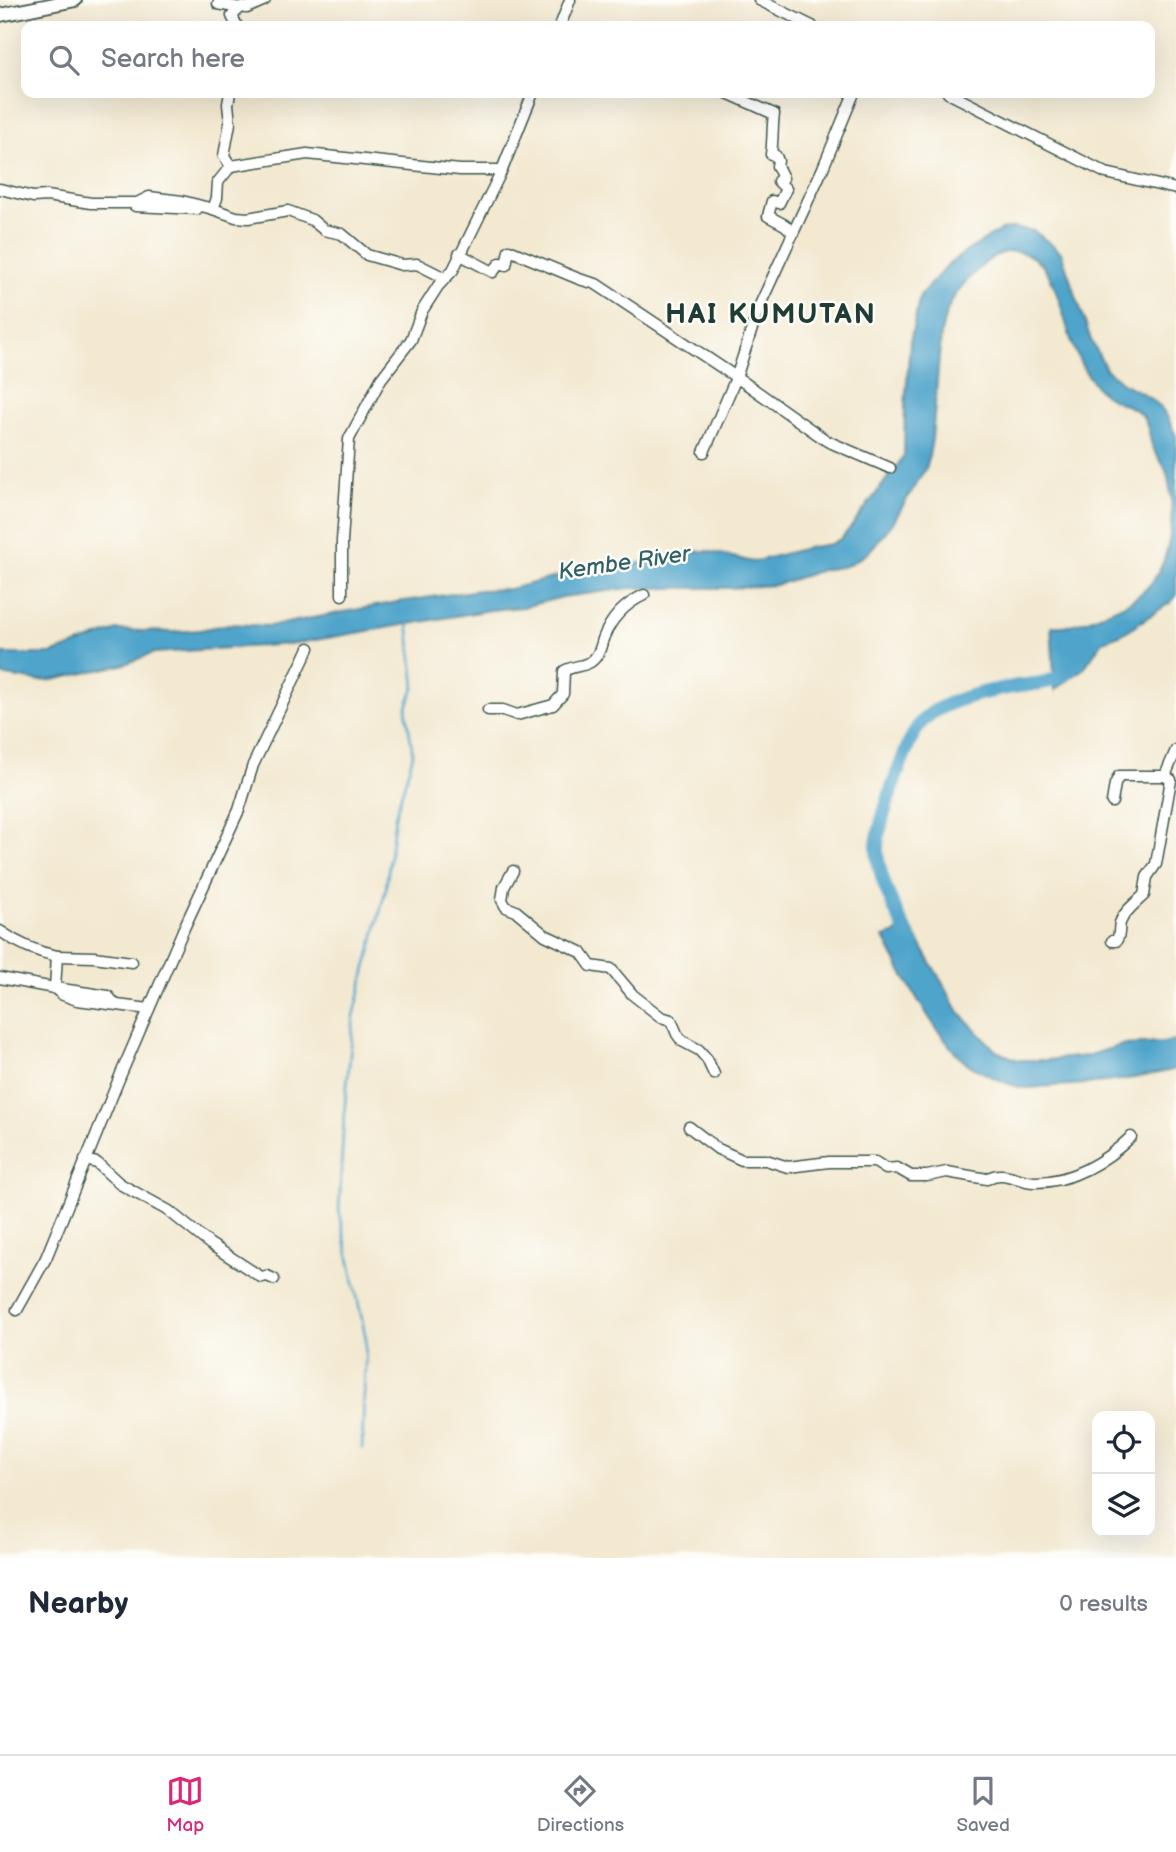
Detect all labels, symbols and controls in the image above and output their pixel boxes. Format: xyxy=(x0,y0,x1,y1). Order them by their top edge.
search box xyxy=(21,21,1155,98)
icon: search xyxy=(45,41,83,79)
text: Search here xyxy=(101,44,245,75)
district label: HAI KUMUTAN xyxy=(665,298,877,331)
water label: Kembe River xyxy=(556,540,694,586)
map controls xyxy=(1092,1411,1155,1537)
button: locate xyxy=(1092,1411,1155,1474)
button: layers xyxy=(1092,1474,1155,1537)
text: Nearby xyxy=(28,1586,128,1622)
text: 0 results xyxy=(1059,1590,1148,1618)
tab: Map xyxy=(166,1772,204,1837)
tab: Directions xyxy=(537,1772,624,1837)
tab: Saved xyxy=(956,1772,1010,1837)

